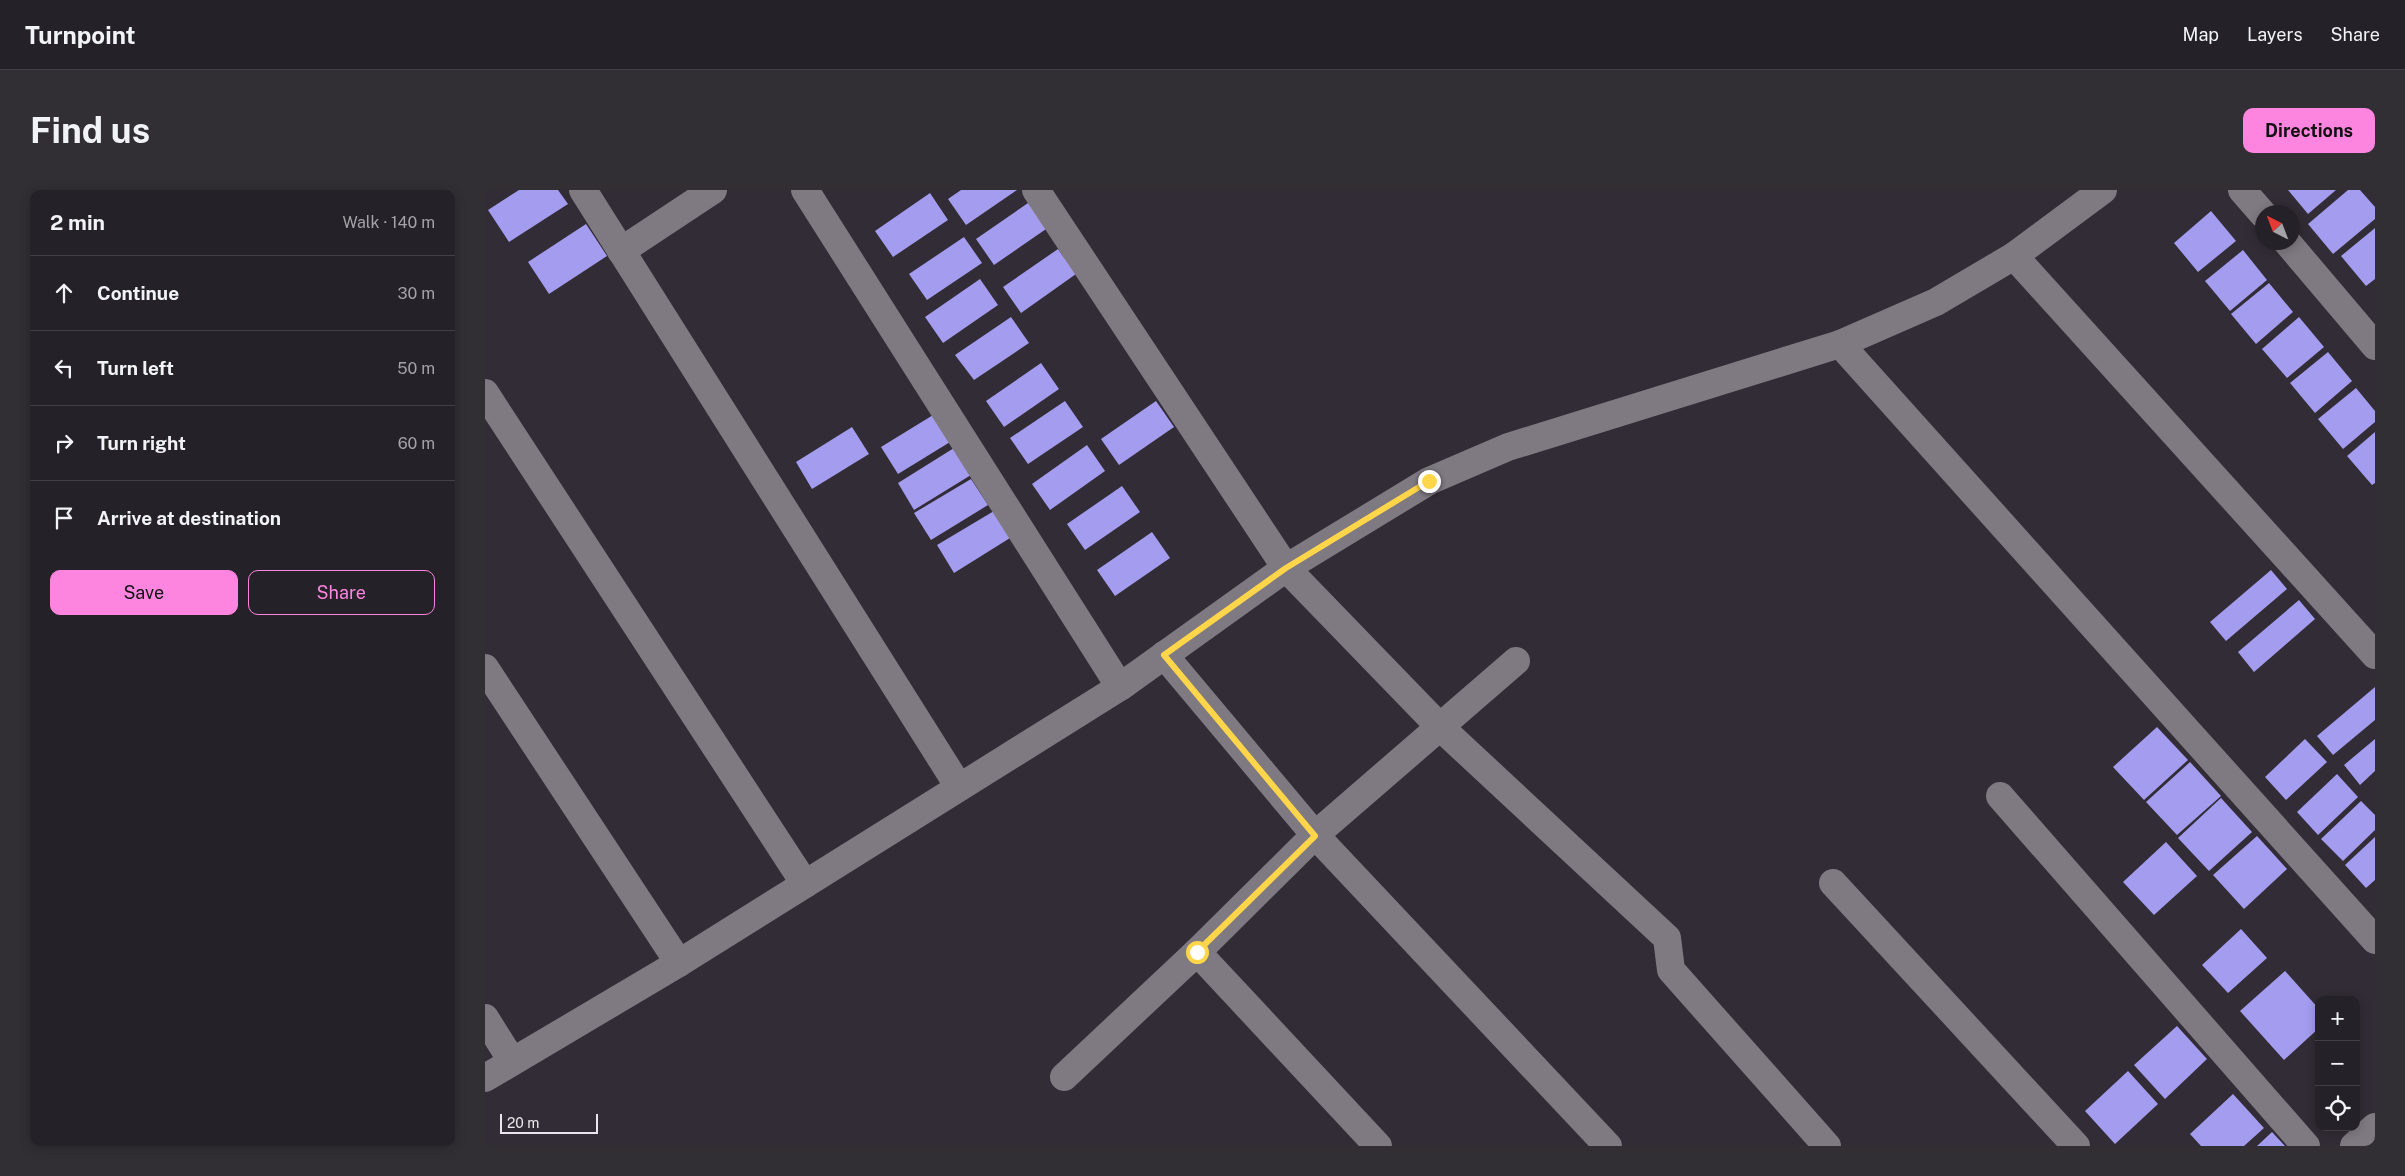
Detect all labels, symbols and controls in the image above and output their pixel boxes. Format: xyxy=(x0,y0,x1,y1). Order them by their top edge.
text: Turnpoint xyxy=(25,21,135,49)
text: Map xyxy=(2183,24,2219,45)
text: Layers xyxy=(2247,24,2303,45)
text: Share xyxy=(2331,24,2380,45)
button: Directions xyxy=(2243,108,2375,153)
text: Find us xyxy=(30,110,150,151)
north arrow xyxy=(2255,205,2300,250)
text: 2 min xyxy=(50,210,105,235)
text: Walk · 140 m xyxy=(342,213,435,232)
icon: ahead xyxy=(50,279,78,307)
text: Continue xyxy=(97,282,179,304)
text: 30 m xyxy=(398,284,435,303)
icon: left xyxy=(50,354,78,382)
text: Turn left xyxy=(97,357,174,379)
text: 50 m xyxy=(397,359,435,378)
icon: right xyxy=(50,429,78,457)
text: Turn right xyxy=(97,432,186,454)
text: 60 m xyxy=(398,434,435,453)
route end xyxy=(1418,470,1441,493)
icon: arrive xyxy=(50,504,78,532)
text: Arrive at destination xyxy=(97,507,281,529)
button: Save xyxy=(50,570,238,615)
button: Share xyxy=(248,570,435,615)
route start xyxy=(1186,941,1209,964)
map controls xyxy=(2315,996,2360,1131)
button: + xyxy=(2315,996,2360,1041)
button: − xyxy=(2315,1041,2360,1086)
button: locate xyxy=(2315,1086,2360,1131)
scale bar xyxy=(500,1111,597,1134)
text: 20 m xyxy=(507,1115,539,1131)

